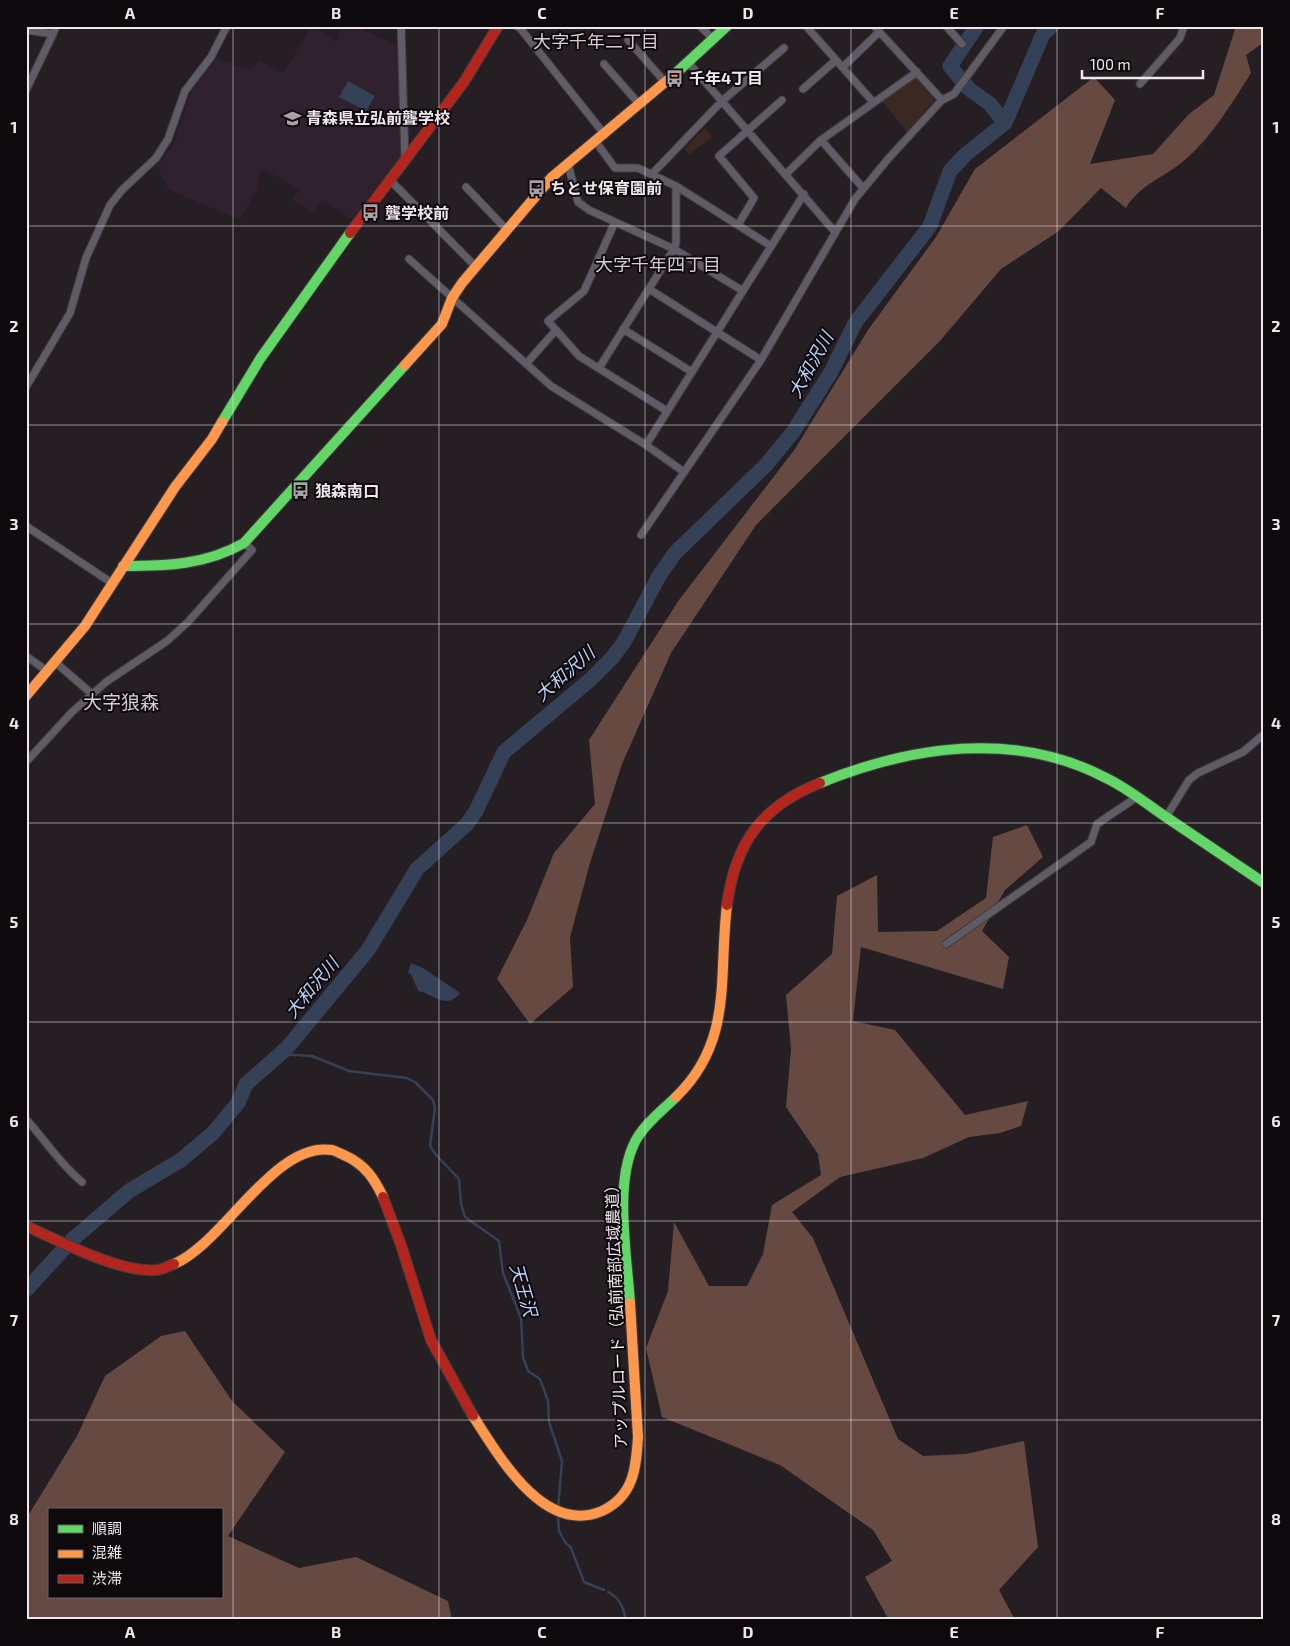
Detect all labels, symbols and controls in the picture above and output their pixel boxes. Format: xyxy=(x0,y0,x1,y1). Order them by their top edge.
text: A xyxy=(125,3,136,22)
text: B xyxy=(331,3,341,22)
text: C xyxy=(537,3,547,22)
text: D xyxy=(743,3,754,22)
text: E xyxy=(949,3,959,22)
text: F xyxy=(1156,3,1165,22)
district label: 大字千年二丁目 xyxy=(533,30,659,52)
scale bar xyxy=(1082,48,1204,80)
text: 100 m xyxy=(1090,55,1131,73)
bus stop icon: 千年4丁目 xyxy=(665,68,685,88)
place label: 千年4丁目 xyxy=(689,68,763,87)
school or university icon: 青森県立弘前聾学校 xyxy=(282,108,302,128)
place label: 青森県立弘前聾学校 xyxy=(306,108,450,127)
text: 1 xyxy=(11,117,17,136)
text: 1 xyxy=(1273,117,1279,136)
bus stop icon: ちとせ保育園前 xyxy=(526,178,546,198)
place label: ちとせ保育園前 xyxy=(550,178,662,197)
bus stop icon: 聾学校前 xyxy=(361,203,381,223)
place label: 聾学校前 xyxy=(385,203,449,222)
district label: 大字千年四丁目 xyxy=(595,253,721,275)
text: 2 xyxy=(9,316,19,335)
text: 2 xyxy=(1271,316,1281,335)
water label: 大和沢川 xyxy=(783,326,838,401)
bus stop icon: 狼森南口 xyxy=(291,481,311,501)
place label: 狼森南口 xyxy=(315,481,379,500)
text: 3 xyxy=(9,514,19,533)
text: 3 xyxy=(1271,514,1281,533)
water label: 大和沢川 xyxy=(530,640,600,705)
district label: 大字狼森 xyxy=(83,690,159,713)
text: 4 xyxy=(9,713,19,732)
text: 4 xyxy=(1271,713,1281,732)
text: 5 xyxy=(10,912,19,931)
text: 5 xyxy=(1272,912,1281,931)
water label: 大和沢川 xyxy=(280,951,344,1022)
text: 6 xyxy=(9,1111,19,1130)
text: 6 xyxy=(1271,1111,1281,1130)
street label: アップルロード（弘前南部広域農道） xyxy=(601,1177,630,1449)
water label: 天王沢 xyxy=(506,1261,543,1321)
text: 7 xyxy=(10,1310,19,1329)
text: 7 xyxy=(1272,1310,1281,1329)
legend xyxy=(48,1508,222,1598)
text: 8 xyxy=(9,1509,19,1528)
text: 8 xyxy=(1271,1509,1281,1528)
text: 順調 xyxy=(92,1519,122,1537)
text: 混雑 xyxy=(92,1543,122,1561)
text: 渋滞 xyxy=(92,1569,122,1587)
text: A xyxy=(125,1622,136,1641)
text: B xyxy=(331,1622,341,1641)
text: C xyxy=(537,1622,547,1641)
text: D xyxy=(743,1622,754,1641)
text: E xyxy=(949,1622,959,1641)
text: F xyxy=(1156,1622,1165,1641)

